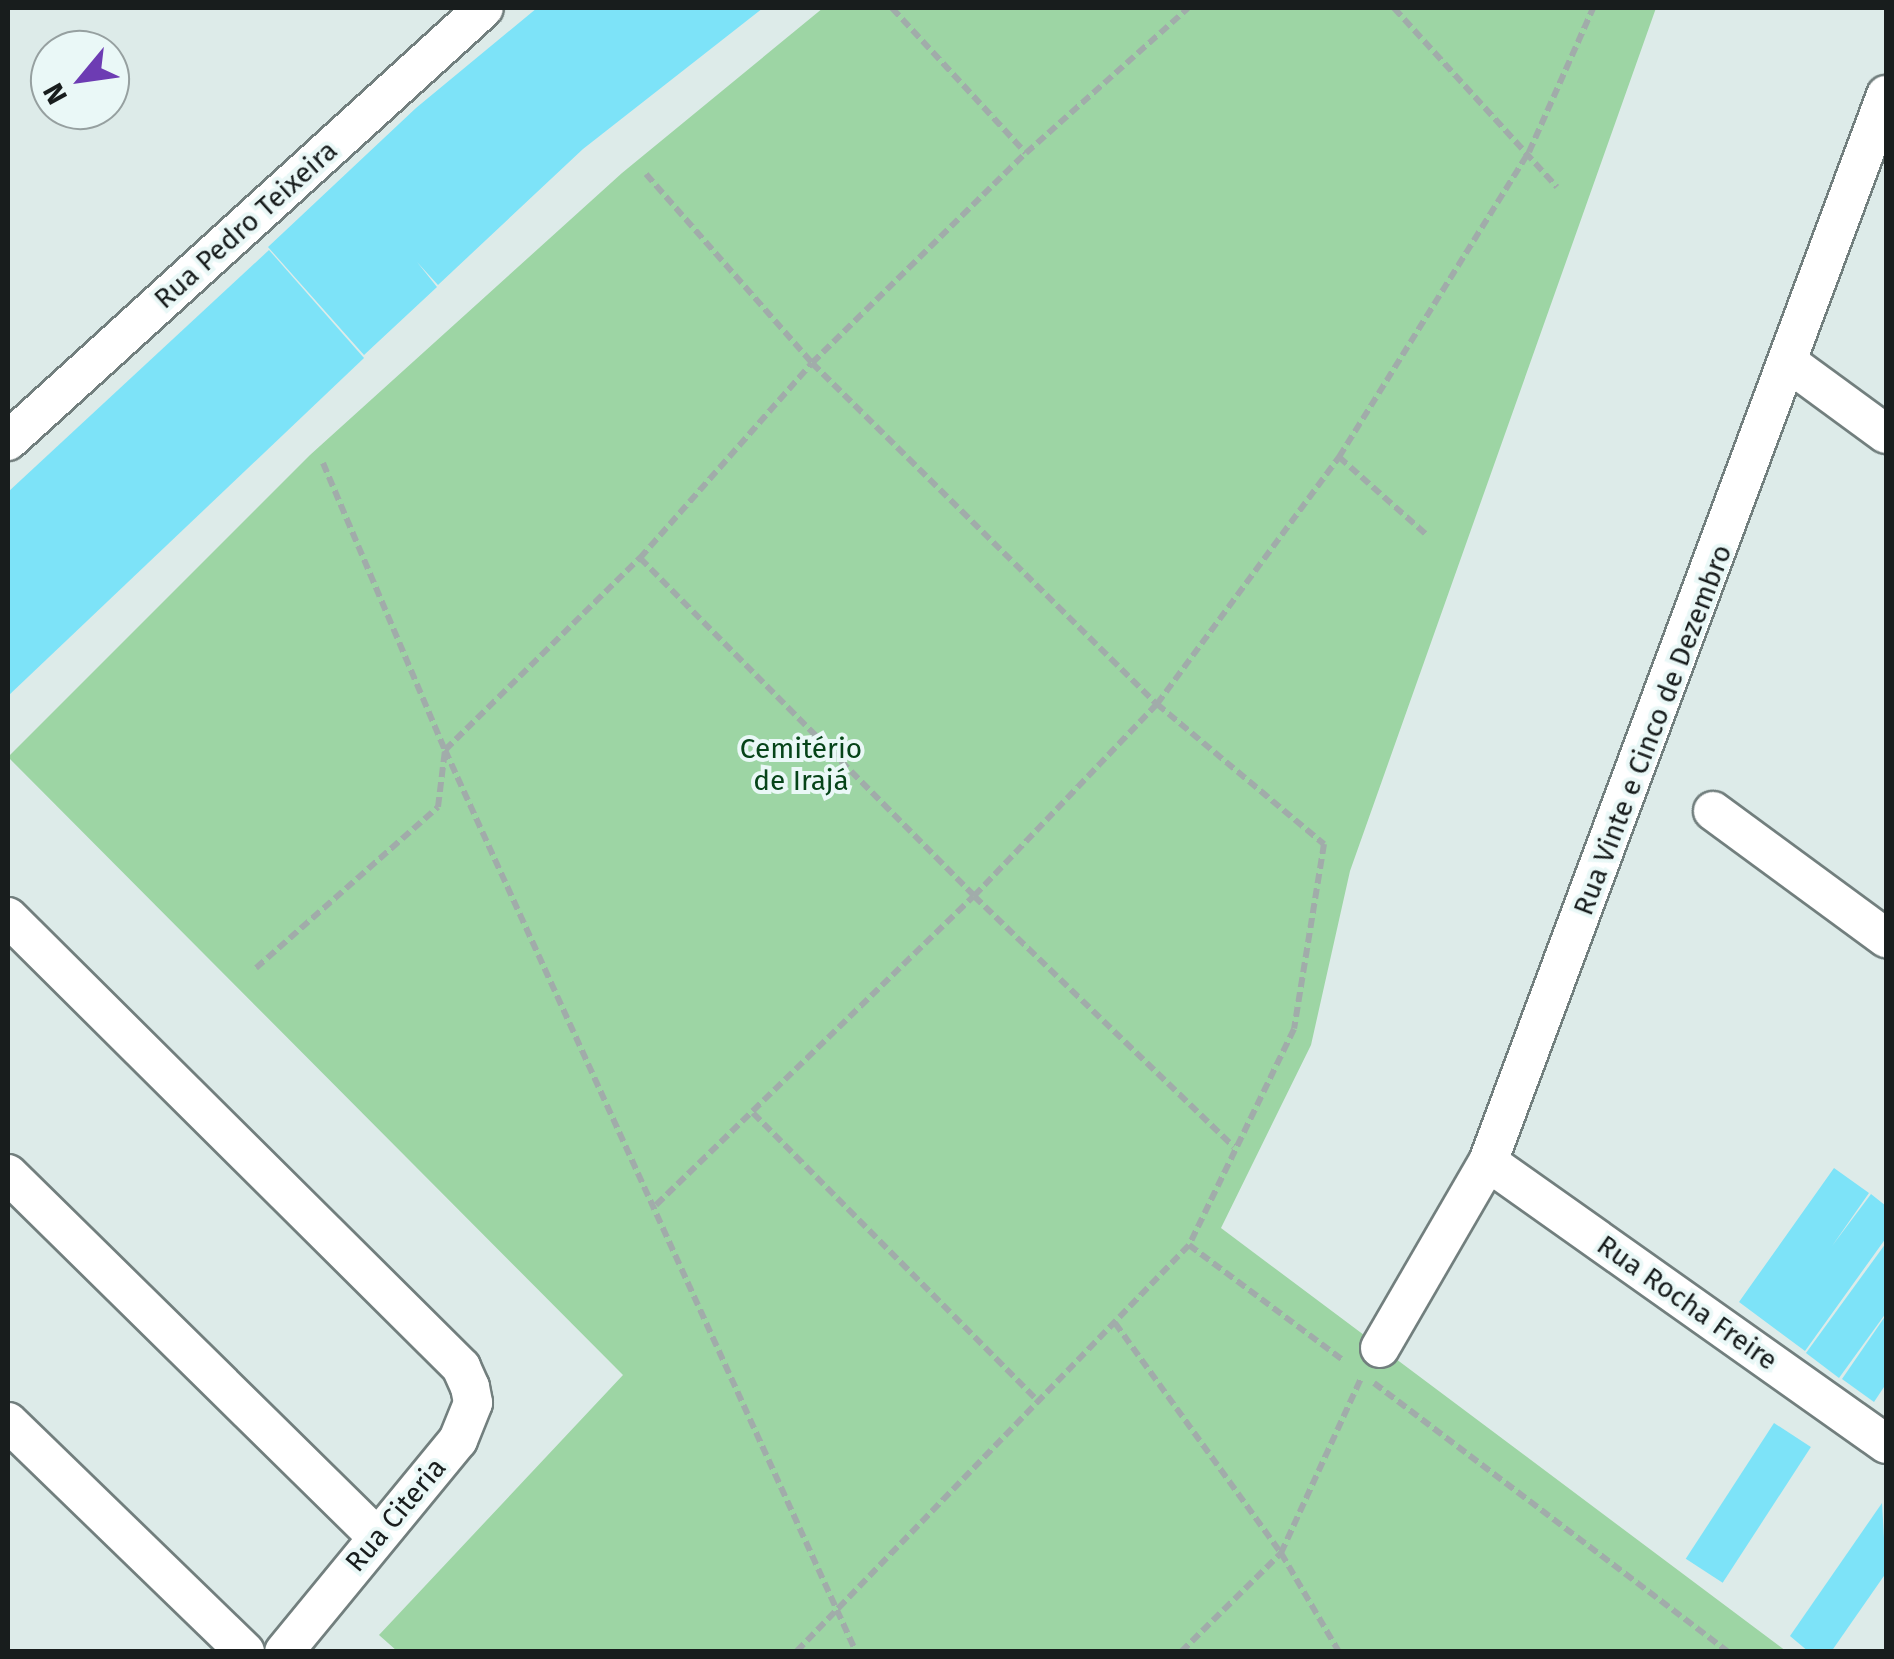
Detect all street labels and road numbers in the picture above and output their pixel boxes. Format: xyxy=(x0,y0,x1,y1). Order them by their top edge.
street label: Rua Pedro Teixeira xyxy=(148,134,344,316)
street label: Rua Vinte e Cinco de Dezembro xyxy=(1567,540,1739,920)
street label: Rua Rocha Freire xyxy=(1590,1228,1784,1378)
street label: Rua Citeria xyxy=(339,1451,453,1579)

